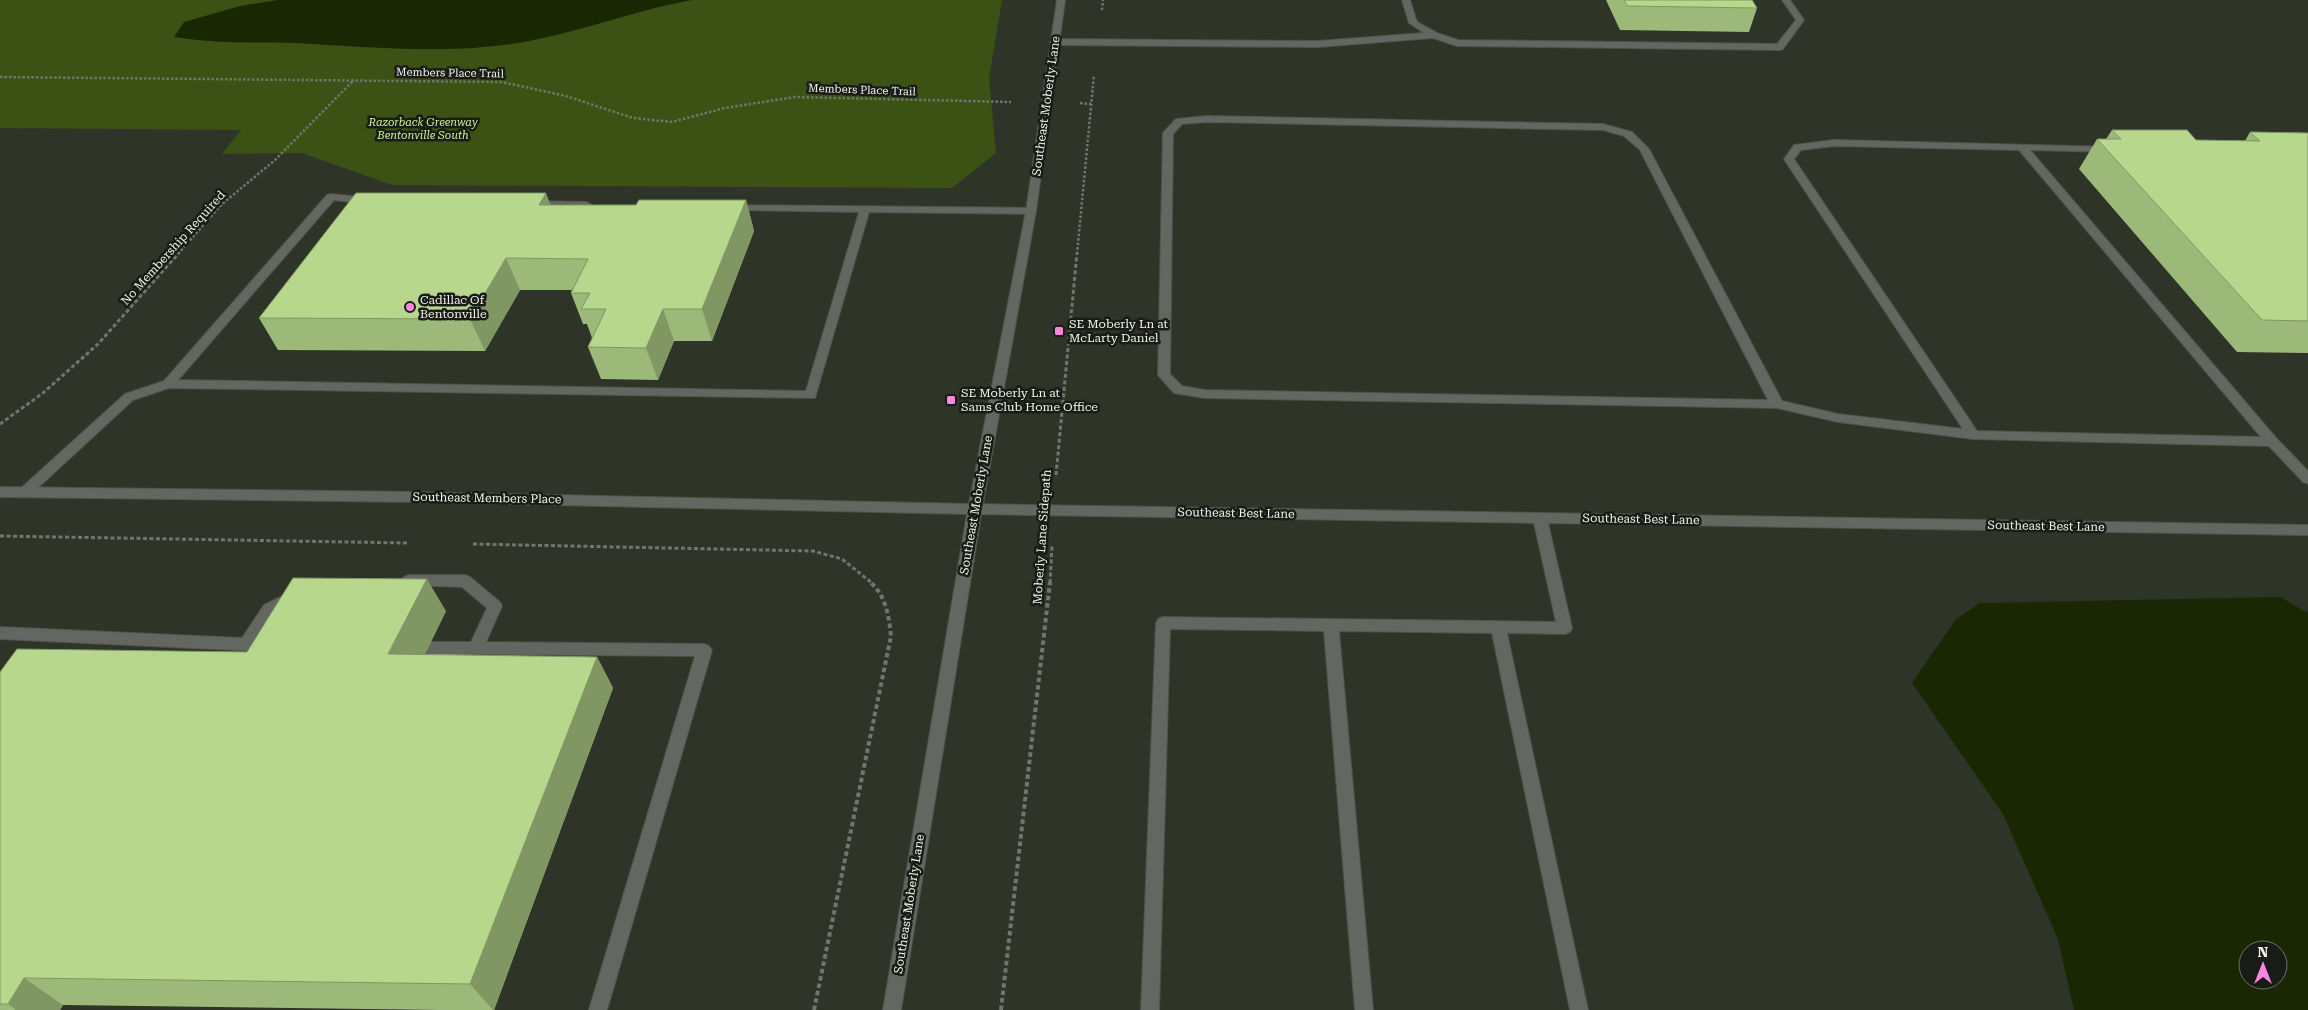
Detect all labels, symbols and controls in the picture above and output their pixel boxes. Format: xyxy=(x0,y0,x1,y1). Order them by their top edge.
street label: Southeast Moberly Lane xyxy=(1029,35,1063,177)
street label: Members Place Trail xyxy=(396,66,505,80)
street label: Members Place Trail xyxy=(808,82,917,98)
park label: Razorback Greenway Bentonville South xyxy=(367,116,478,142)
street label: No Membership Required xyxy=(118,188,228,308)
place label: Cadillac Of Bentonville xyxy=(420,293,487,321)
marker: Cadillac Of Bentonville xyxy=(404,301,416,313)
place label: SE Moberly Ln at McLarty Daniel xyxy=(1069,317,1169,345)
marker: SE Moberly Ln at McLarty Daniel xyxy=(1053,325,1065,337)
place label: SE Moberly Ln at Sams Club Home Office xyxy=(961,386,1098,414)
marker: SE Moberly Ln at Sams Club Home Office xyxy=(945,394,957,406)
street label: Southeast Moberly Lane xyxy=(957,434,995,576)
street label: Moberly Lane Sidepath xyxy=(1030,469,1054,605)
street label: Southeast Members Place xyxy=(413,490,562,506)
street label: Southeast Best Lane xyxy=(1177,505,1295,521)
street label: Southeast Best Lane xyxy=(1582,511,1700,527)
street label: Southeast Best Lane xyxy=(1987,518,2105,534)
street label: Southeast Moberly Lane xyxy=(891,833,927,975)
north arrow xyxy=(2238,940,2288,990)
text: N xyxy=(2258,944,2269,960)

